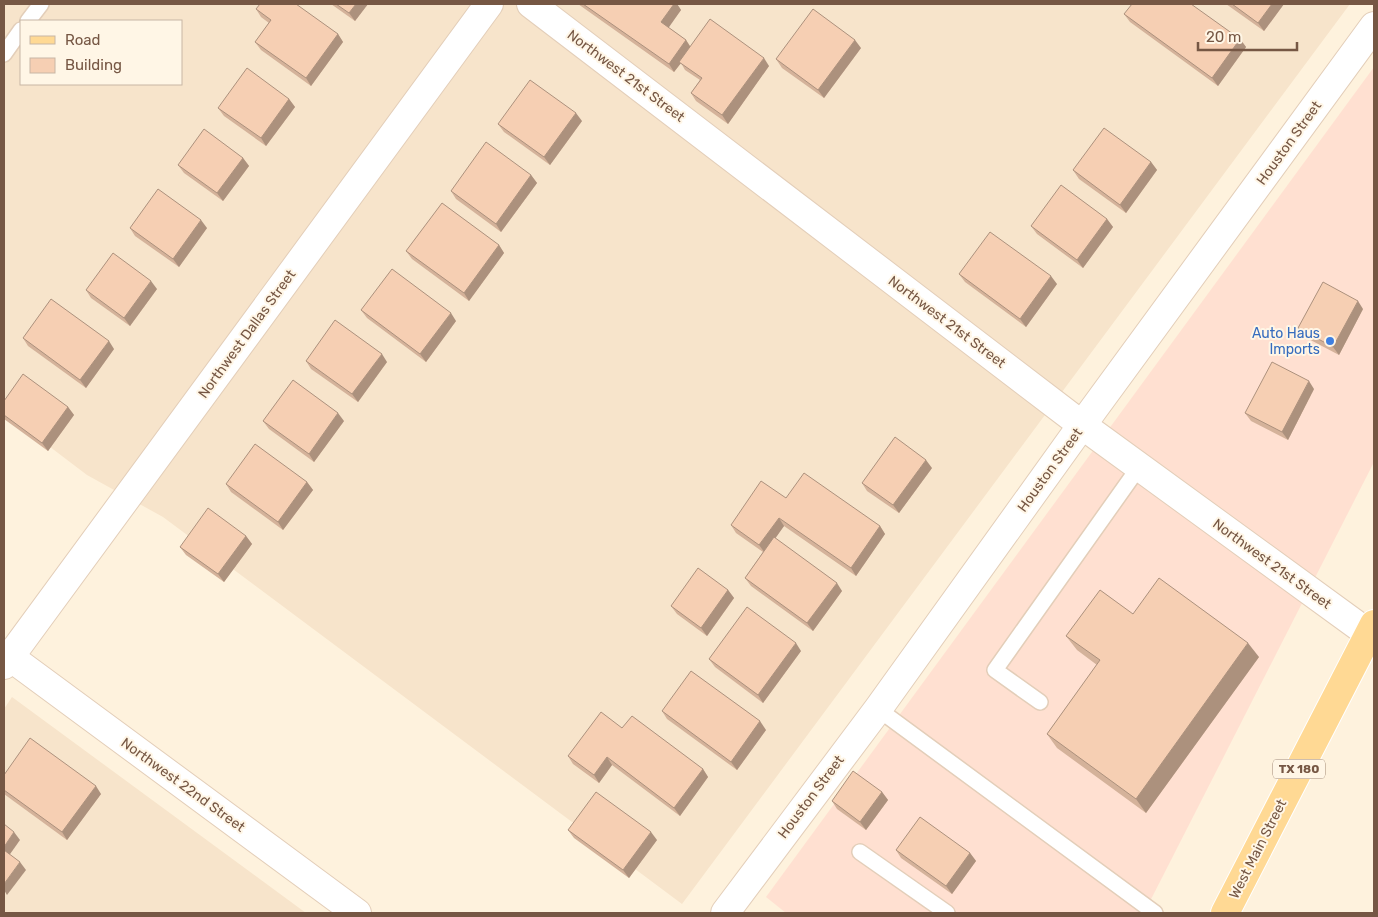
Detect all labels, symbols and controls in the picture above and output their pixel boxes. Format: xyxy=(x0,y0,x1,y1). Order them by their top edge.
legend xyxy=(20,20,182,85)
scale bar xyxy=(1198,20,1297,52)
street label: Northwest 21st Street xyxy=(564,26,688,126)
text: 20 m xyxy=(1206,28,1241,46)
text: Road xyxy=(65,31,101,49)
text: Building xyxy=(65,56,122,74)
street label: Houston Street xyxy=(1253,97,1325,188)
street label: Northwest Dallas Street xyxy=(195,266,300,402)
street label: Northwest 21st Street xyxy=(885,272,1009,372)
place label: Auto Haus Imports xyxy=(1252,325,1320,358)
marker: Auto Haus Imports xyxy=(1324,335,1336,347)
street label: Houston Street xyxy=(1014,424,1086,515)
street label: Northwest 21st Street xyxy=(1209,515,1335,613)
street label: Northwest 22nd Street xyxy=(118,734,249,836)
street label: Houston Street xyxy=(774,752,848,842)
road number: TX 180 xyxy=(1273,760,1325,779)
street label: West Main Street xyxy=(1226,796,1291,902)

